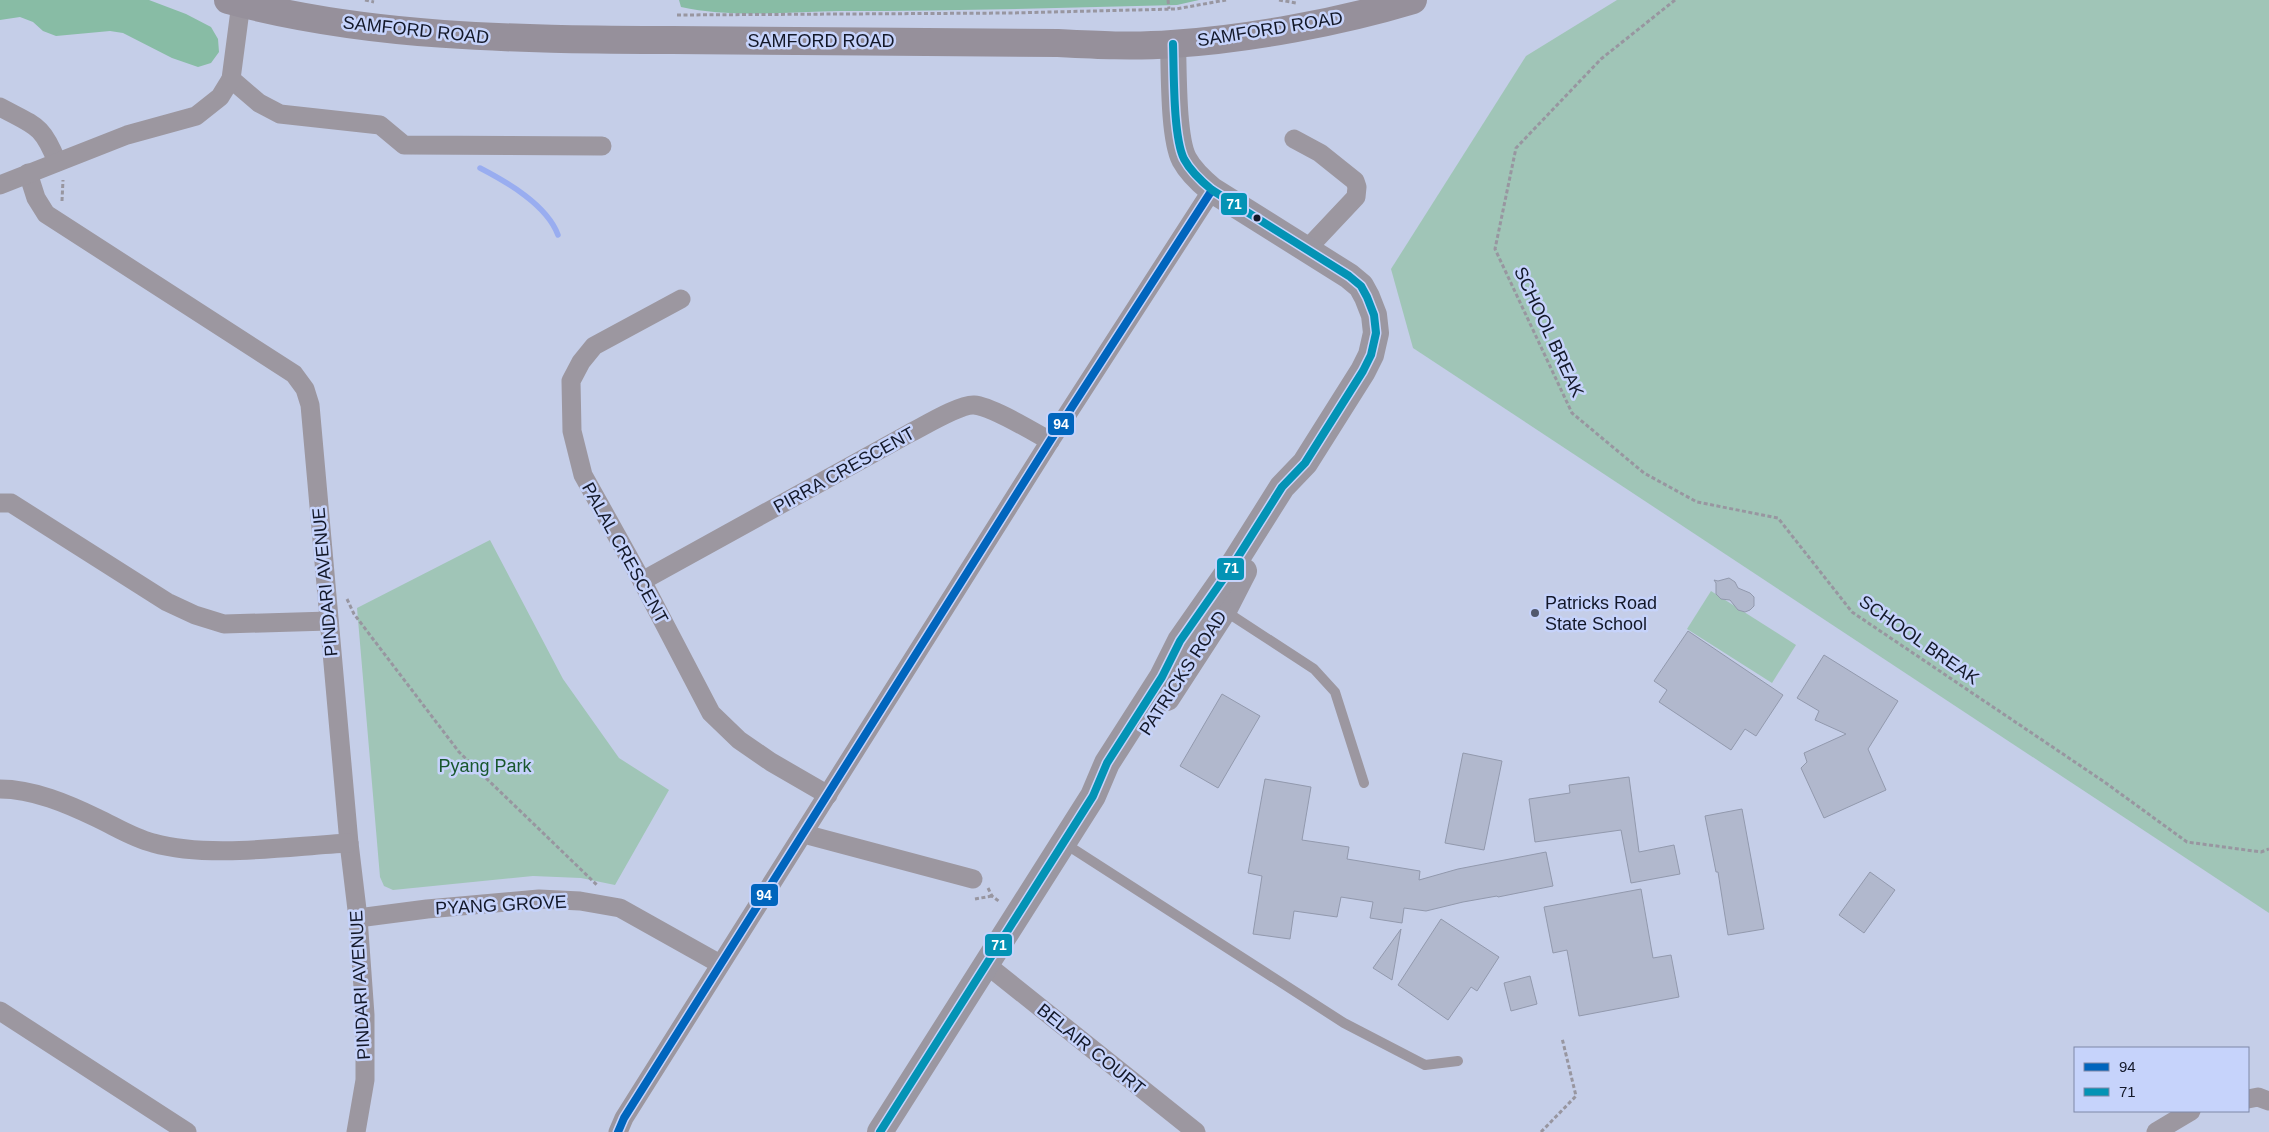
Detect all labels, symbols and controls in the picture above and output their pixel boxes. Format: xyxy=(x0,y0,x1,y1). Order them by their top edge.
street label: SAMFORD ROAD xyxy=(1196,8,1344,50)
street label: SAMFORD ROAD xyxy=(342,12,490,48)
street label: SAMFORD ROAD xyxy=(747,31,895,51)
line badge: 71 xyxy=(1220,192,1248,216)
text: 71 xyxy=(1226,196,1242,212)
unlabelled marker xyxy=(1252,213,1262,223)
street label: SCHOOL BREAK xyxy=(1510,264,1588,400)
line badge: 94 xyxy=(1047,412,1075,436)
text: 94 xyxy=(1053,416,1069,432)
street label: PIRRA CRESCENT xyxy=(770,423,918,517)
street label: PALAL CRESCENT xyxy=(578,479,672,627)
street label: PINDARI AVENUE xyxy=(309,507,341,657)
line badge: 71 xyxy=(1216,557,1245,581)
text: 71 xyxy=(1223,560,1239,576)
street label: SCHOOL BREAK xyxy=(1855,591,1983,689)
place label: Patricks Road State School xyxy=(1545,593,1657,634)
street label: PATRICKS ROAD xyxy=(1135,607,1231,739)
marker: Patricks Road State School xyxy=(1529,607,1541,619)
park label: Pyang Park xyxy=(438,756,533,776)
line badge: 94 xyxy=(750,883,779,907)
text: 94 xyxy=(756,887,772,903)
street label: PYANG GROVE xyxy=(435,892,567,918)
street label: PINDARI AVENUE xyxy=(346,910,374,1060)
line badge: 71 xyxy=(984,933,1013,957)
text: 71 xyxy=(991,937,1007,953)
street label: BELAIR COURT xyxy=(1033,999,1149,1099)
legend xyxy=(2074,1047,2249,1112)
text: 94 xyxy=(2119,1058,2136,1075)
text: 71 xyxy=(2119,1083,2136,1100)

